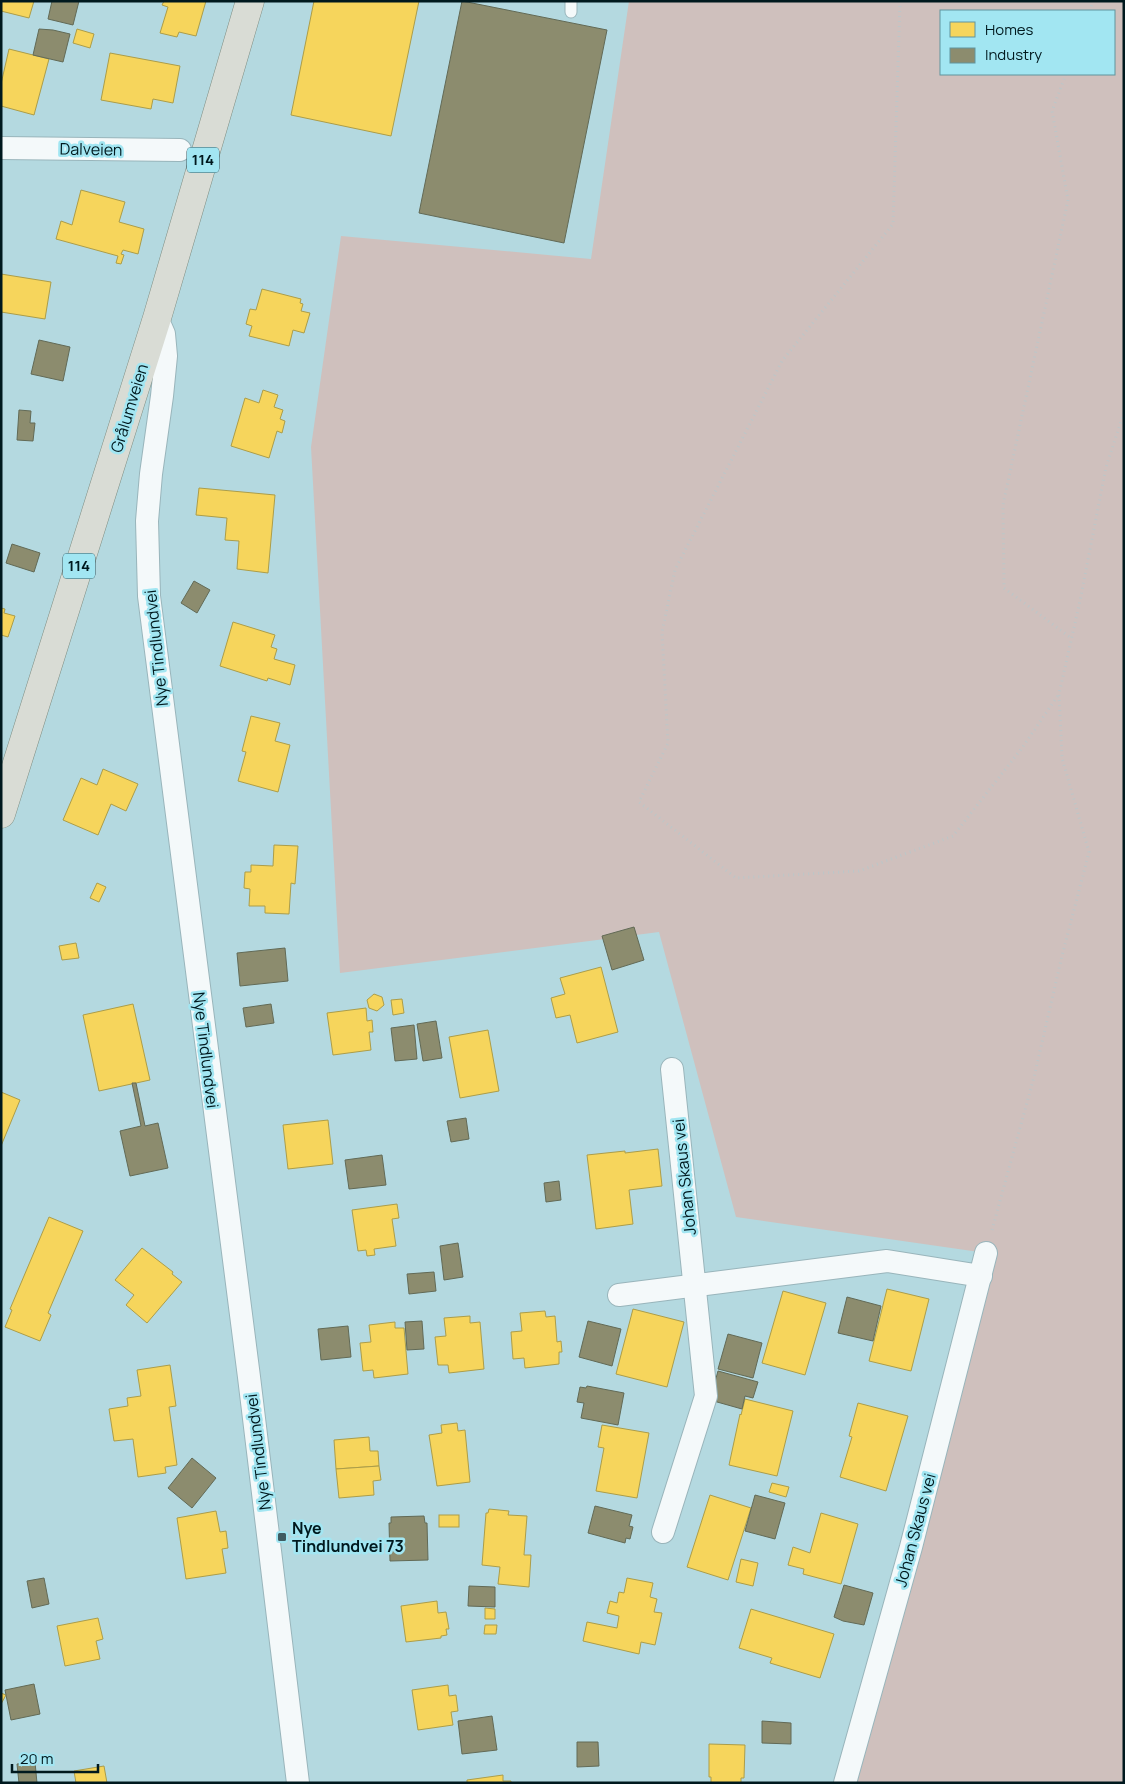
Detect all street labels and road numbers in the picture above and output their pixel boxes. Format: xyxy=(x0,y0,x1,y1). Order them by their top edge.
street label: Dalveien xyxy=(59,137,123,161)
road number: 114 xyxy=(187,148,219,172)
street label: Grålumveien xyxy=(105,361,153,455)
road number: 114 xyxy=(63,554,95,578)
street label: Nye Tindlundvei xyxy=(139,589,173,707)
street label: Nye Tindlundvei xyxy=(188,991,224,1109)
street label: Johan Skaus vei xyxy=(667,1118,701,1236)
street label: Nye Tindlundvei xyxy=(240,1393,276,1511)
street label: Johan Skaus vei xyxy=(889,1471,941,1589)

